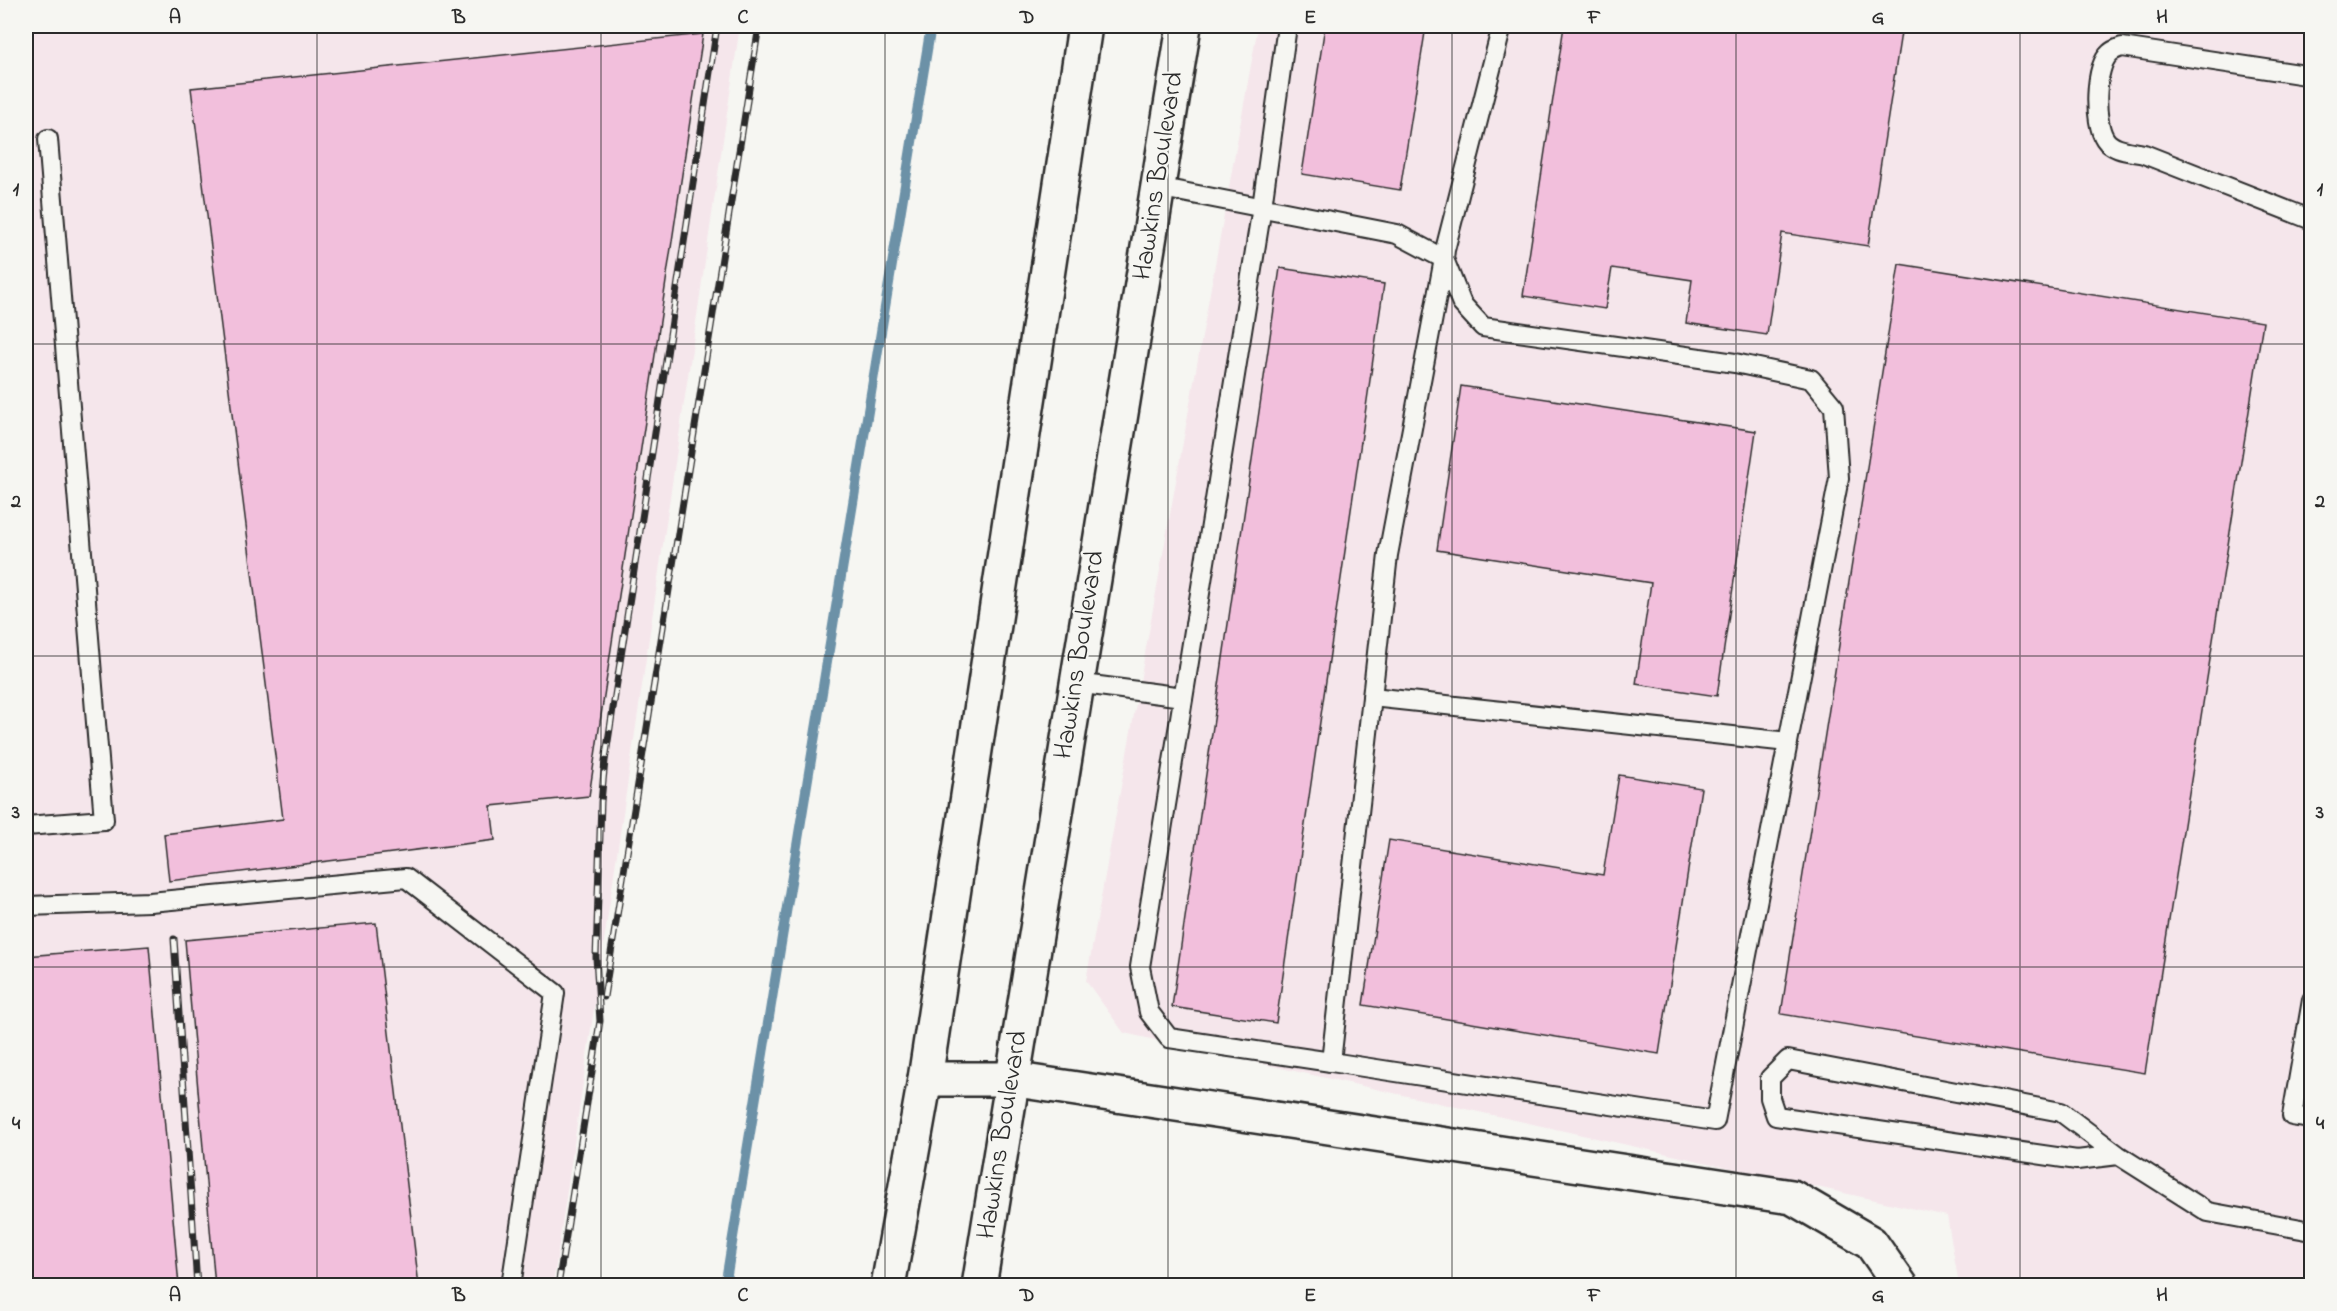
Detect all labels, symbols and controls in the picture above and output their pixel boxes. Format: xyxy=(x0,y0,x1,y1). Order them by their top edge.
text: A xyxy=(169,4,181,33)
text: B xyxy=(451,4,466,33)
text: C xyxy=(738,4,749,33)
text: D xyxy=(1019,4,1034,33)
text: E xyxy=(1304,4,1316,33)
text: F xyxy=(1587,4,1601,33)
text: G xyxy=(1872,4,1885,33)
text: H xyxy=(2156,4,2168,33)
street label: Hawkins Boulevard xyxy=(1123,69,1195,283)
text: 1 xyxy=(13,176,20,205)
text: 1 xyxy=(2317,176,2324,205)
text: 2 xyxy=(10,488,21,517)
text: 2 xyxy=(2314,488,2325,517)
street label: Hawkins Boulevard xyxy=(1044,548,1116,762)
text: 3 xyxy=(11,799,20,828)
text: 3 xyxy=(2315,799,2324,828)
street label: Hawkins Boulevard xyxy=(967,1028,1039,1242)
text: 4 xyxy=(12,1110,21,1139)
text: 4 xyxy=(2316,1110,2325,1139)
text: A xyxy=(169,1282,181,1311)
text: B xyxy=(451,1282,466,1311)
text: C xyxy=(738,1282,749,1311)
text: D xyxy=(1019,1282,1034,1311)
text: E xyxy=(1304,1282,1316,1311)
text: F xyxy=(1587,1282,1601,1311)
text: G xyxy=(1872,1282,1885,1311)
text: H xyxy=(2156,1282,2168,1311)

